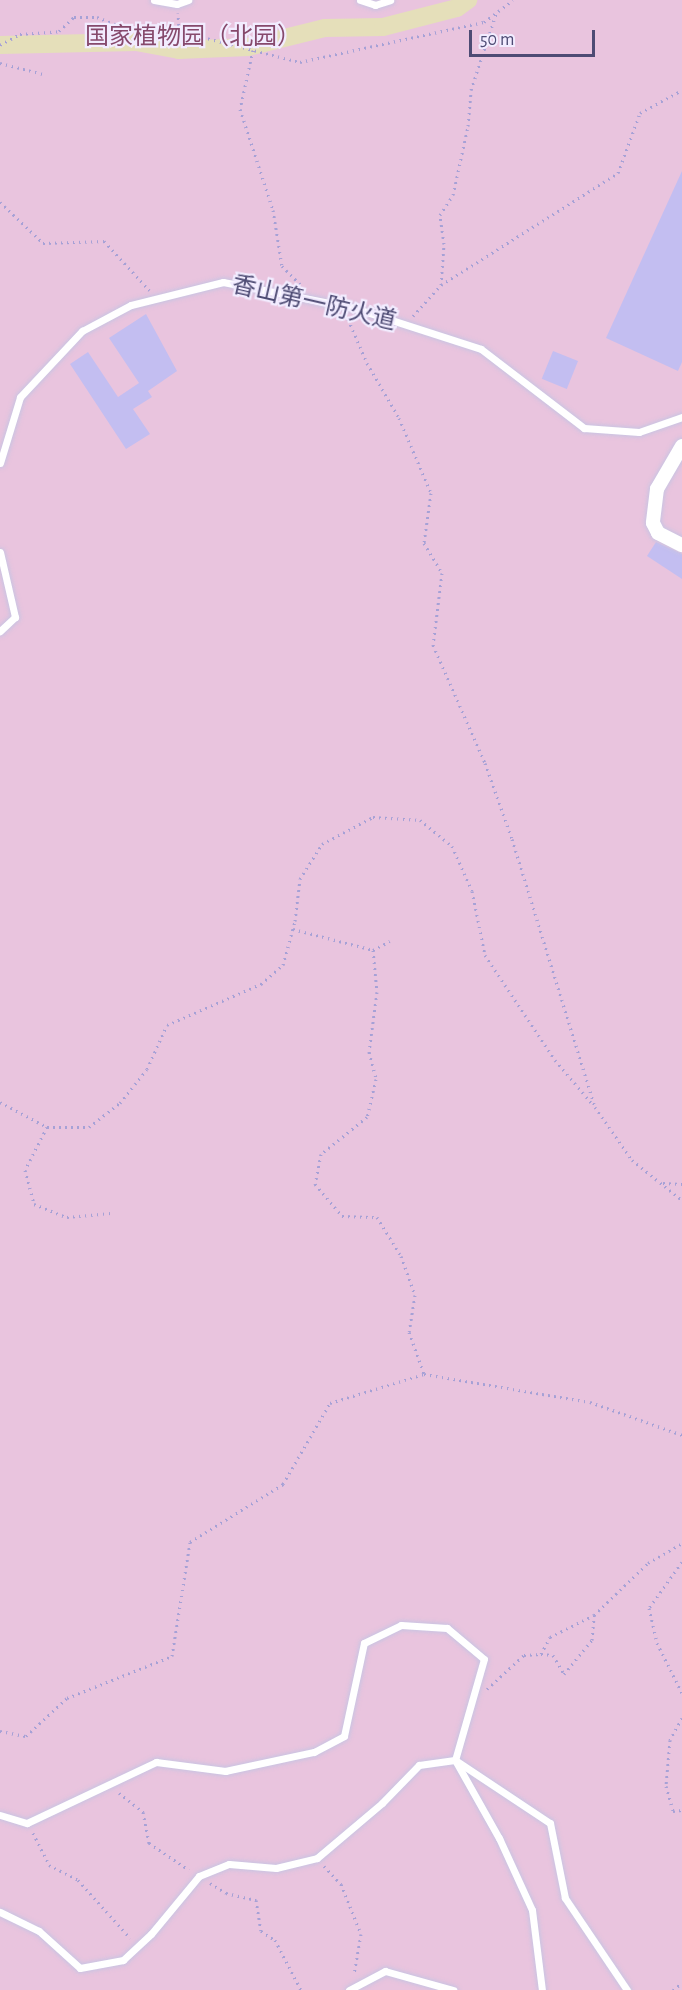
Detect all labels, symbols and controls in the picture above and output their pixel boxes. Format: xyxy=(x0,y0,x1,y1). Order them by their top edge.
scale bar xyxy=(472,18,598,56)
park label: 国家植物园（北园） xyxy=(85,24,301,52)
text: 50 m xyxy=(480,31,514,49)
street label: 香山第一防火道 xyxy=(229,271,399,337)

